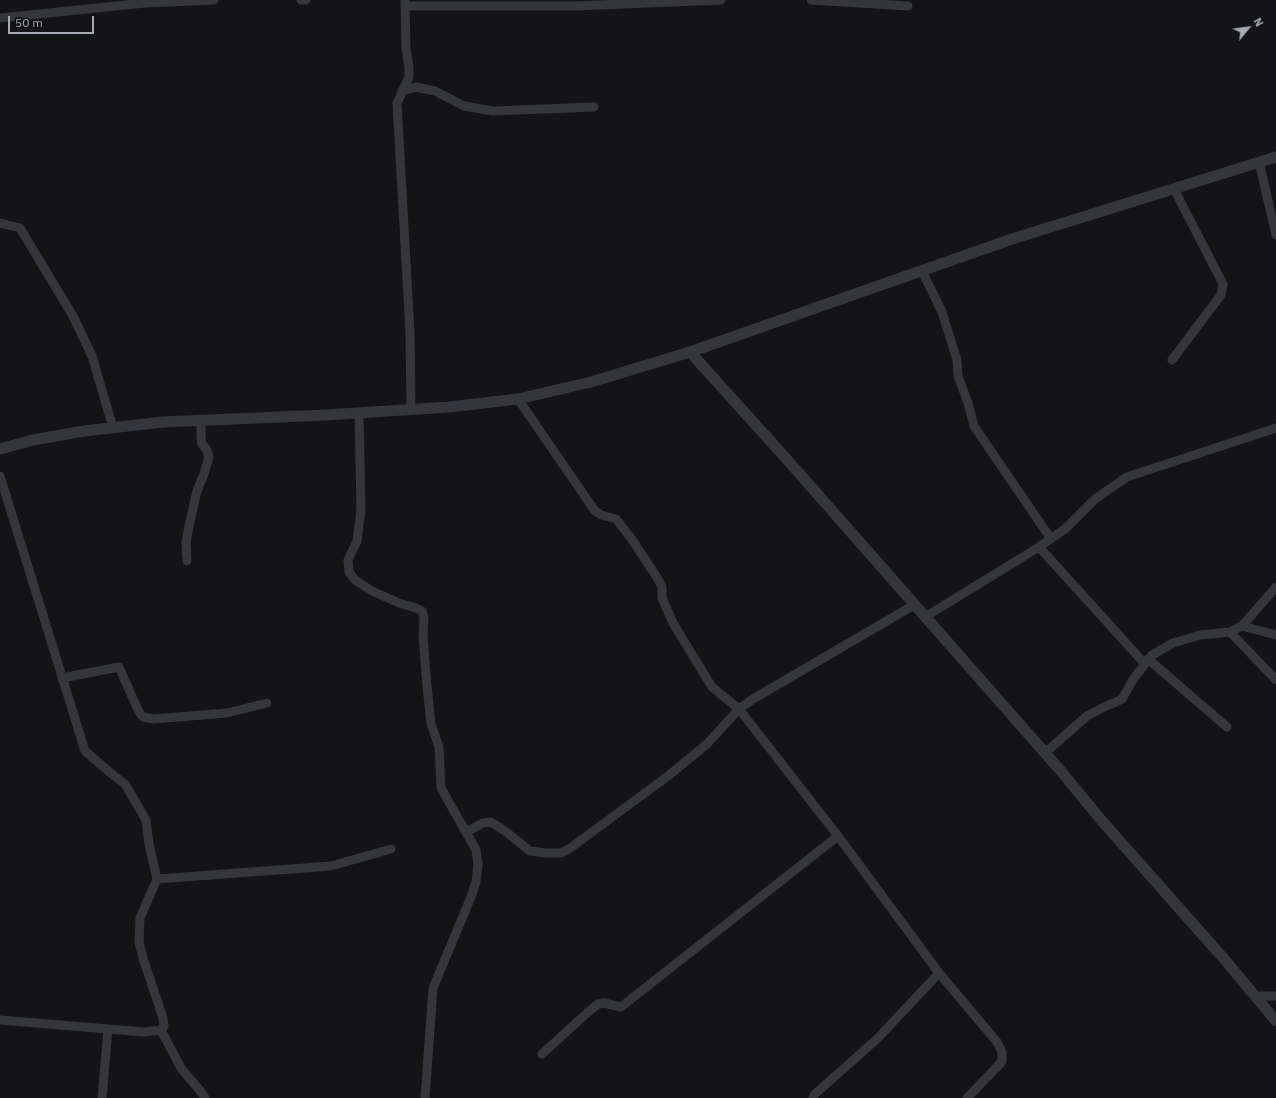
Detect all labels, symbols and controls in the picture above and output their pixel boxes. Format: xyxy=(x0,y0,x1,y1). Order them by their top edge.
scale bar xyxy=(10,8,96,34)
north arrow xyxy=(1228,8,1268,48)
text: 50 m xyxy=(15,15,43,30)
text: N xyxy=(1250,15,1267,29)

